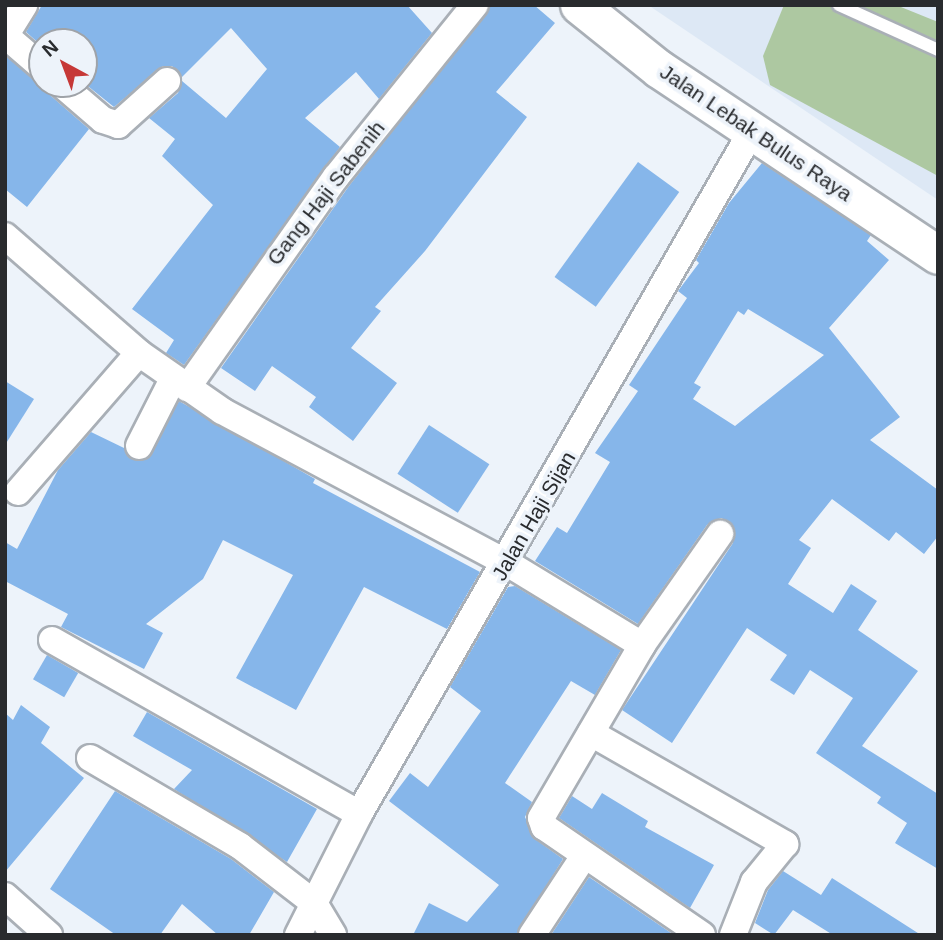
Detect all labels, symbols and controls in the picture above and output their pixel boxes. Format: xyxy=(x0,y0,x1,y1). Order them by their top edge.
north arrow xyxy=(28,28,98,98)
text: N xyxy=(38,36,62,61)
street label: Jalan Lebak Bulus Raya xyxy=(655,59,857,207)
street label: Gang Haji Sabenih xyxy=(262,116,390,270)
street label: Jalan Haji Sijan xyxy=(487,447,581,585)

